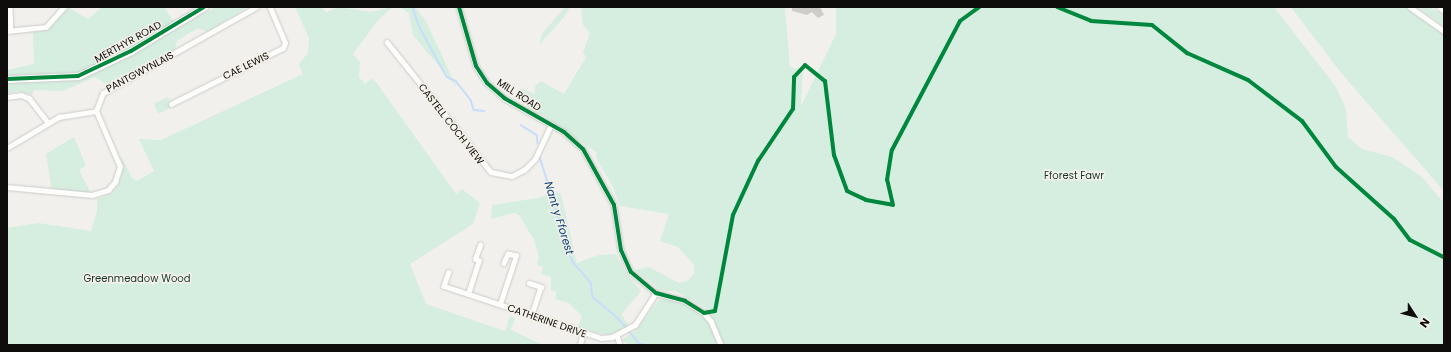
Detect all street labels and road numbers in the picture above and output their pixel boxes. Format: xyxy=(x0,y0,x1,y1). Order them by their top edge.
street label: MERTHYR ROAD xyxy=(93,19,163,65)
street label: PANTGWYNLAIS xyxy=(104,49,176,95)
street label: CAE LEWIS xyxy=(221,50,271,82)
street label: MILL ROAD xyxy=(495,76,543,114)
street label: CASTELL COCH VIEW xyxy=(416,81,486,167)
street label: CATHERINE DRIVE xyxy=(506,302,588,340)

